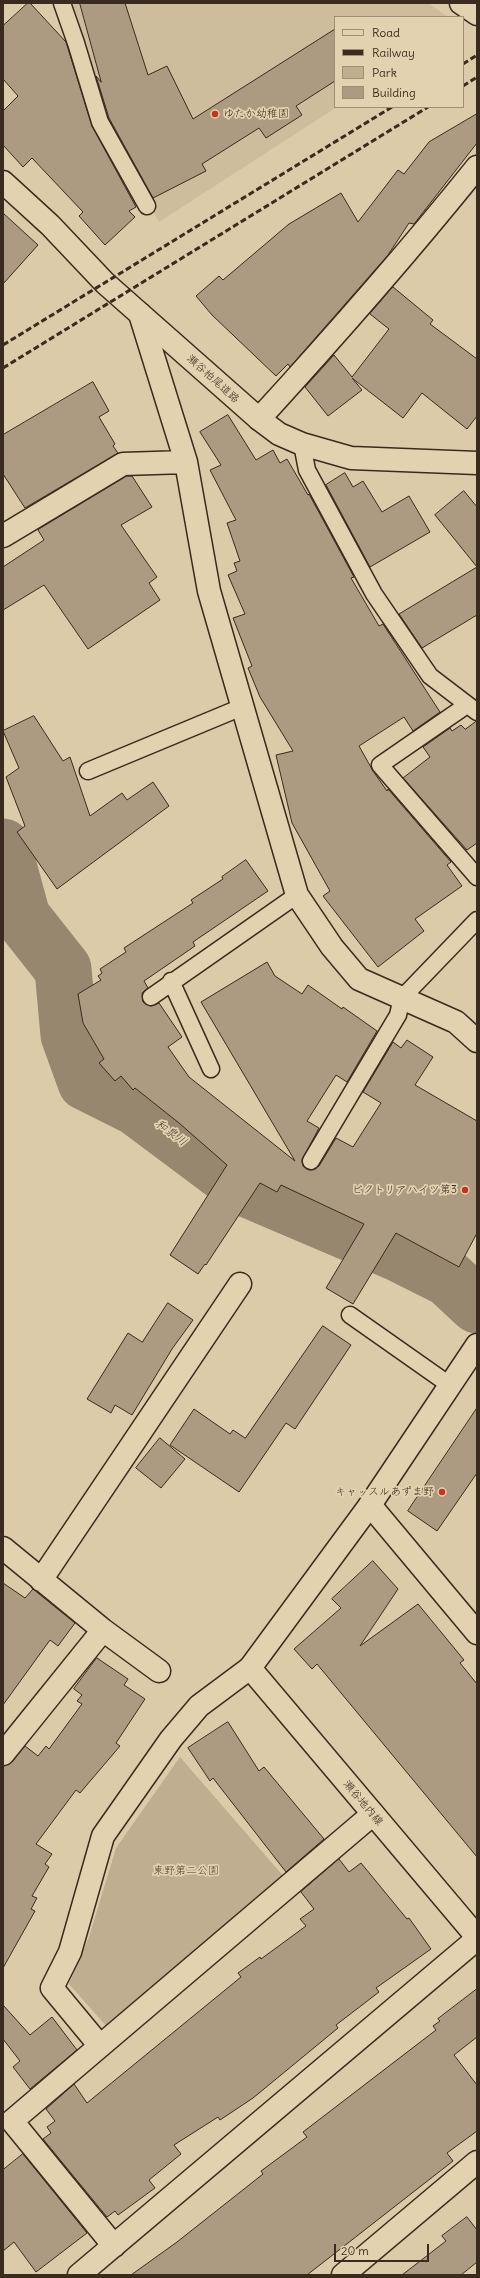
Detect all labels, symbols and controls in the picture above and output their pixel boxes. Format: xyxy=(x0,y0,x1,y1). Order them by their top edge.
legend xyxy=(334,16,464,108)
text: Road xyxy=(372,25,400,40)
text: Railway xyxy=(372,45,415,60)
text: Park xyxy=(372,65,397,80)
text: Building xyxy=(372,85,416,100)
place label: ゆたか幼稚園 xyxy=(223,107,289,121)
marker: ゆたか幼稚園 xyxy=(210,109,220,119)
street label: 瀬谷柏尾道路 xyxy=(184,352,242,406)
water label: 和泉川 xyxy=(152,1116,190,1150)
place label: ビクトリアハイツ第3 xyxy=(352,1183,457,1197)
marker: ビクトリアハイツ第3 xyxy=(460,1185,470,1195)
place label: キャッスルあずま野 xyxy=(335,1485,434,1499)
marker: キャッスルあずま野 xyxy=(437,1487,447,1497)
street label: 瀬谷地内線 xyxy=(340,1778,386,1828)
park label: 東野第二公園 xyxy=(153,1864,219,1878)
scale bar xyxy=(336,2236,431,2262)
text: 20 m xyxy=(341,2243,369,2258)

